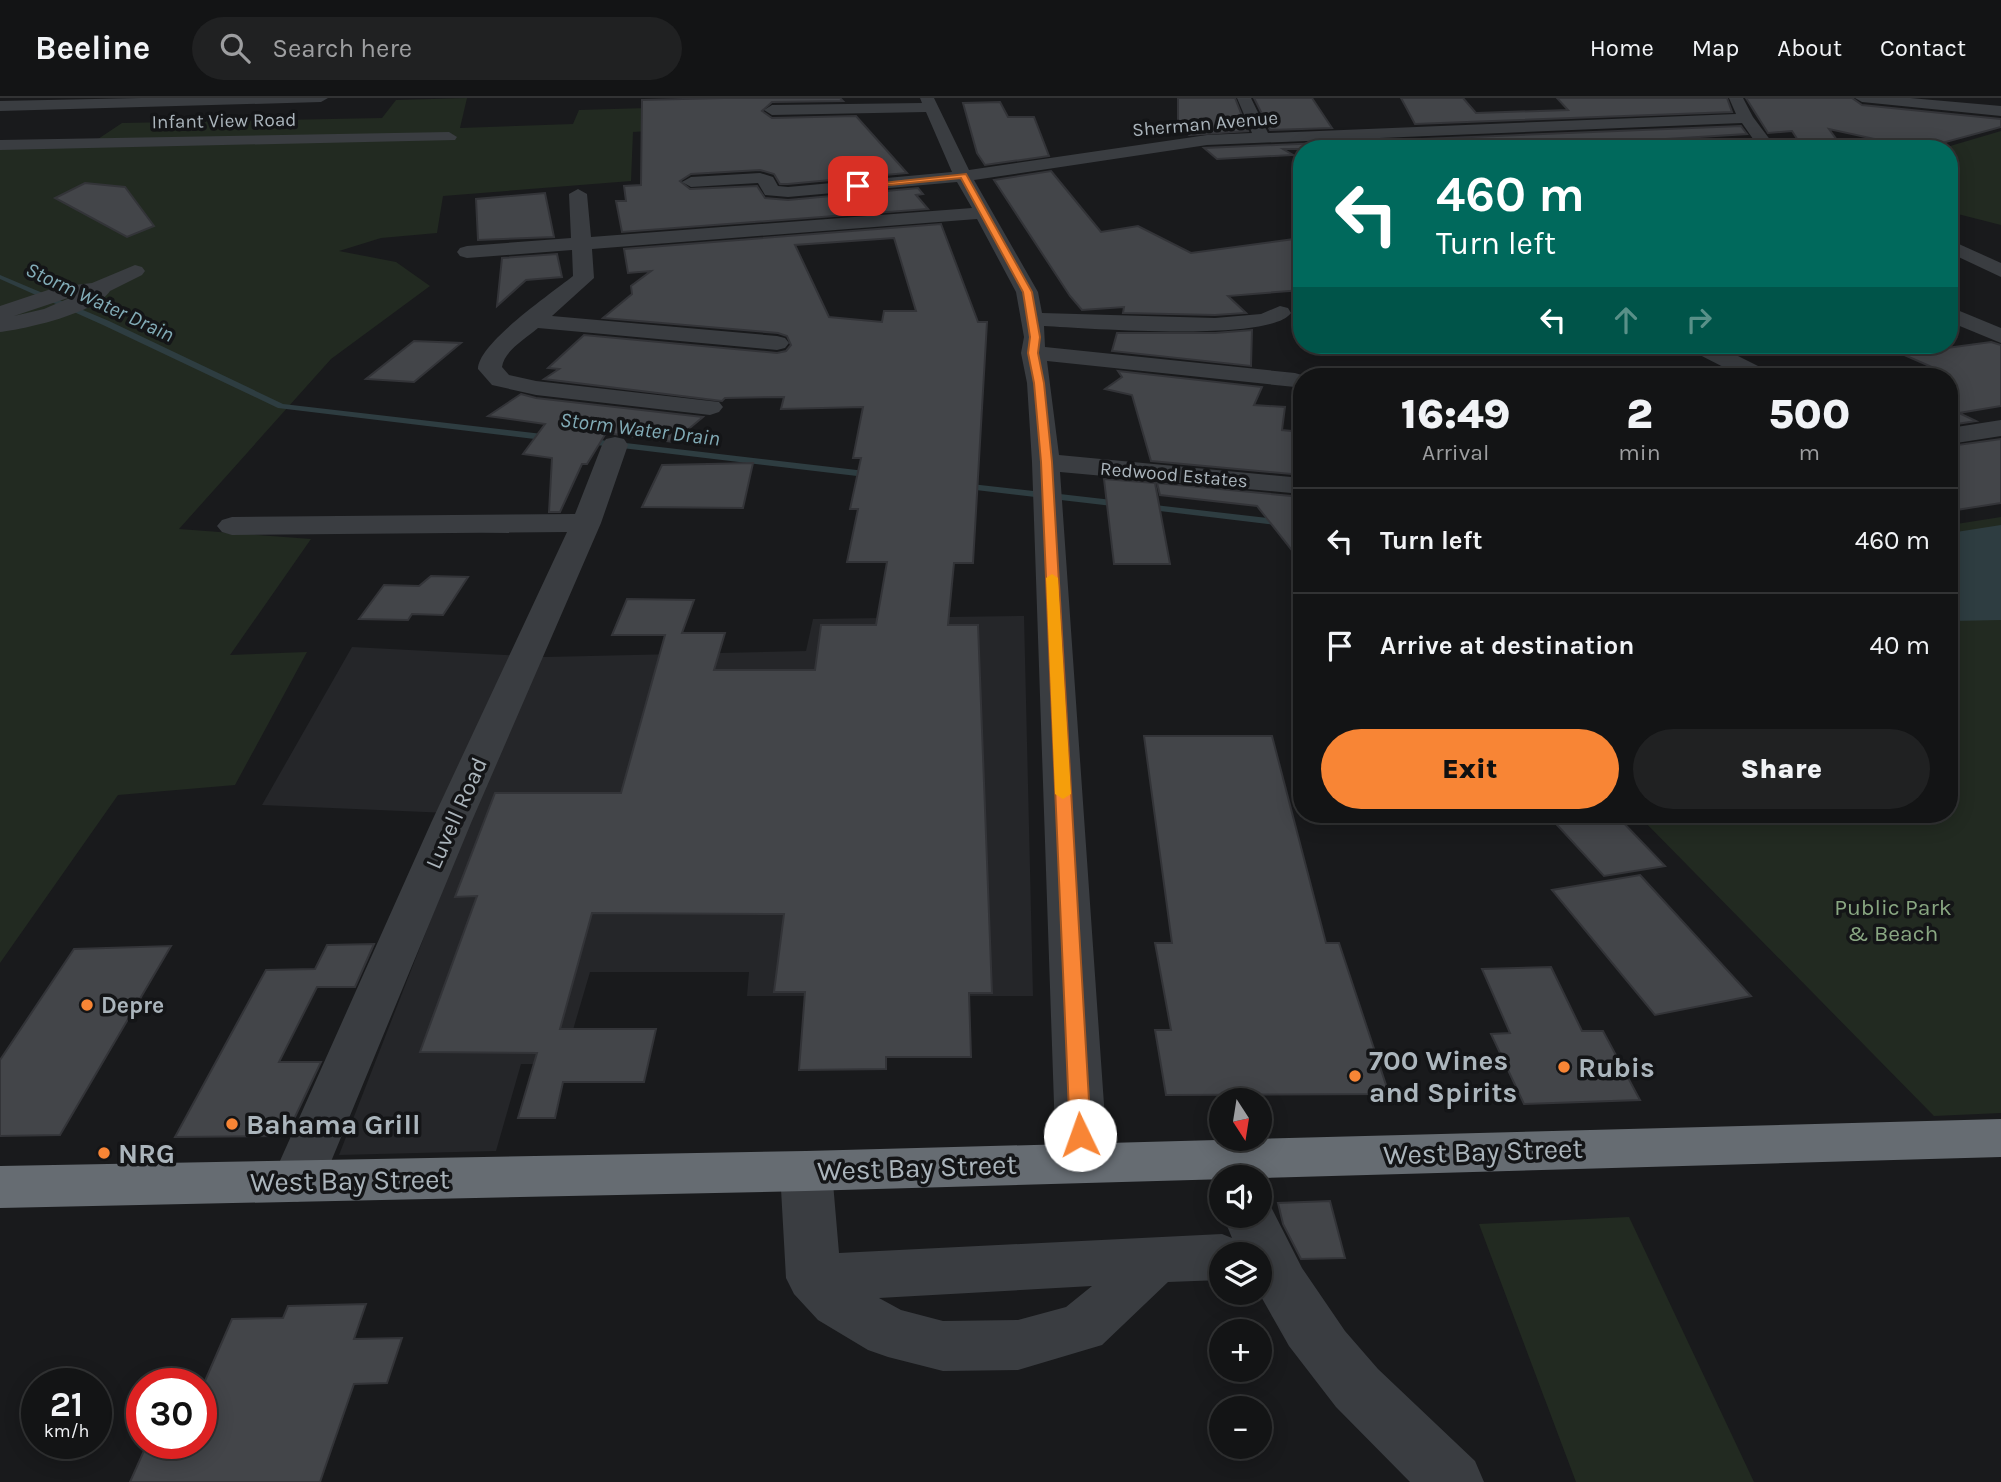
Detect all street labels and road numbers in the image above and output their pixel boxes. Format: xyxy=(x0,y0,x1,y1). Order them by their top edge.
street label: Sherman Avenue xyxy=(1131,107,1279,141)
street label: Infant View Road xyxy=(151,109,297,133)
street label: Redwood Estates xyxy=(1099,458,1249,492)
street label: Luvell Road xyxy=(420,753,493,873)
street label: West Bay Street xyxy=(1383,1132,1583,1171)
street label: West Bay Street xyxy=(817,1148,1017,1187)
street label: West Bay Street xyxy=(250,1162,450,1199)

